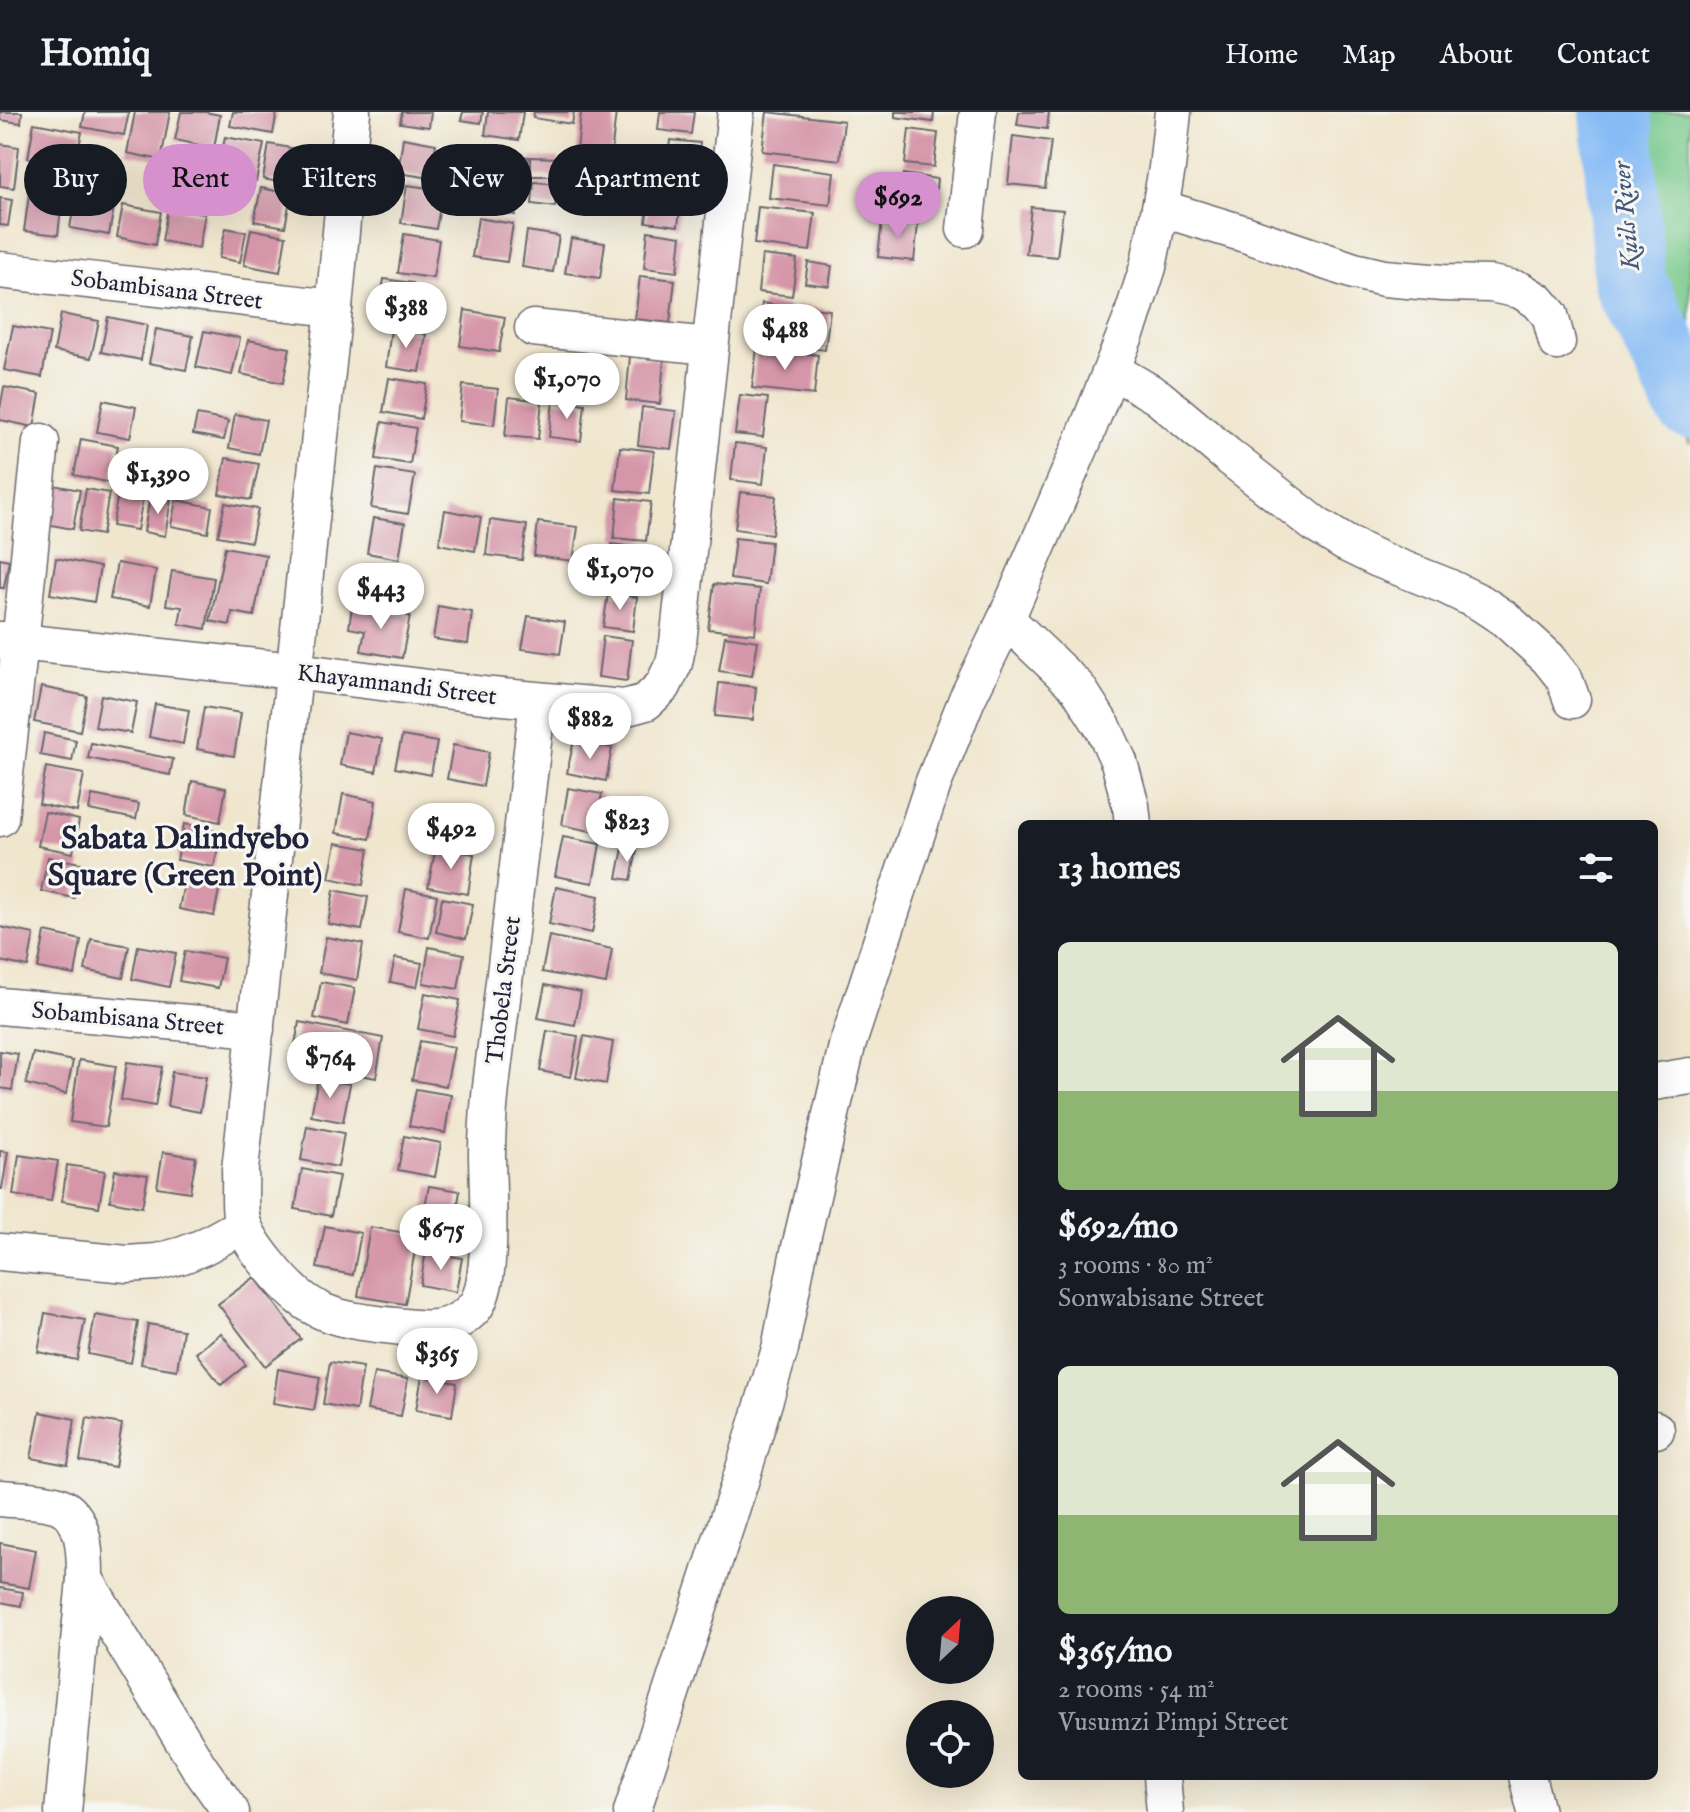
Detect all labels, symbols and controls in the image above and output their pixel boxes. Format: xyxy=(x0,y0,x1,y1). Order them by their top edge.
text: Homiq xyxy=(40,31,151,79)
text: Home xyxy=(1225,38,1298,73)
text: Map xyxy=(1342,38,1396,73)
text: About xyxy=(1440,38,1513,73)
text: Contact xyxy=(1557,38,1650,73)
chip: Buy xyxy=(24,144,127,216)
chip: Rent xyxy=(143,144,257,216)
chip: Filters xyxy=(273,144,405,216)
chip: New xyxy=(421,144,532,216)
chip: Apartment xyxy=(548,144,728,216)
water label: Kuils River xyxy=(1605,159,1648,273)
pin: $692 xyxy=(851,172,945,240)
text: $692 xyxy=(874,181,922,214)
street label: Sobambisana Street xyxy=(69,263,264,318)
pin: $388 xyxy=(359,282,453,350)
text: $388 xyxy=(384,291,428,324)
pin: $488 xyxy=(738,304,832,372)
text: $488 xyxy=(761,313,809,346)
pin: $1,070 xyxy=(502,353,632,421)
text: $1,070 xyxy=(533,362,601,395)
pin: $1,390 xyxy=(93,448,223,516)
text: $1,390 xyxy=(126,457,190,490)
pin: $1,070 xyxy=(555,544,685,612)
text: $1,070 xyxy=(586,553,654,586)
pin: $443 xyxy=(334,563,428,631)
text: $443 xyxy=(356,572,406,605)
street label: Khayamnandi Street xyxy=(295,658,498,713)
pin: $882 xyxy=(543,693,637,761)
text: $882 xyxy=(567,702,614,735)
pin: $823 xyxy=(580,796,674,864)
pin: $492 xyxy=(404,803,498,871)
text: $823 xyxy=(604,805,650,838)
text: $492 xyxy=(426,812,476,845)
district label: Sabata Dalindyebo Square (Green Point) xyxy=(48,819,322,897)
icon: filters xyxy=(1574,846,1618,890)
text: 13 homes xyxy=(1058,847,1181,890)
street label: Thobela Street xyxy=(480,914,529,1066)
icon: home xyxy=(1266,994,1410,1138)
street label: Sobambisana Street xyxy=(30,996,225,1043)
pin: $764 xyxy=(283,1032,377,1100)
text: $764 xyxy=(305,1041,355,1074)
pin: $675 xyxy=(394,1204,488,1272)
text: $692/mo xyxy=(1058,1206,1178,1249)
text: $675 xyxy=(418,1213,464,1246)
text: 3 rooms · 80 m² xyxy=(1058,1249,1213,1282)
text: Sonwabisane Street xyxy=(1058,1282,1264,1315)
pin: $365 xyxy=(390,1328,484,1396)
text: $365 xyxy=(415,1337,459,1370)
icon: home xyxy=(1266,1418,1410,1562)
north arrow xyxy=(906,1596,994,1684)
map controls xyxy=(906,1596,994,1788)
text: $365/mo xyxy=(1058,1630,1172,1673)
text: 2 rooms · 54 m² xyxy=(1058,1673,1215,1706)
button: locate xyxy=(906,1700,994,1788)
text: Vusumzi Pimpi Street xyxy=(1058,1706,1288,1739)

